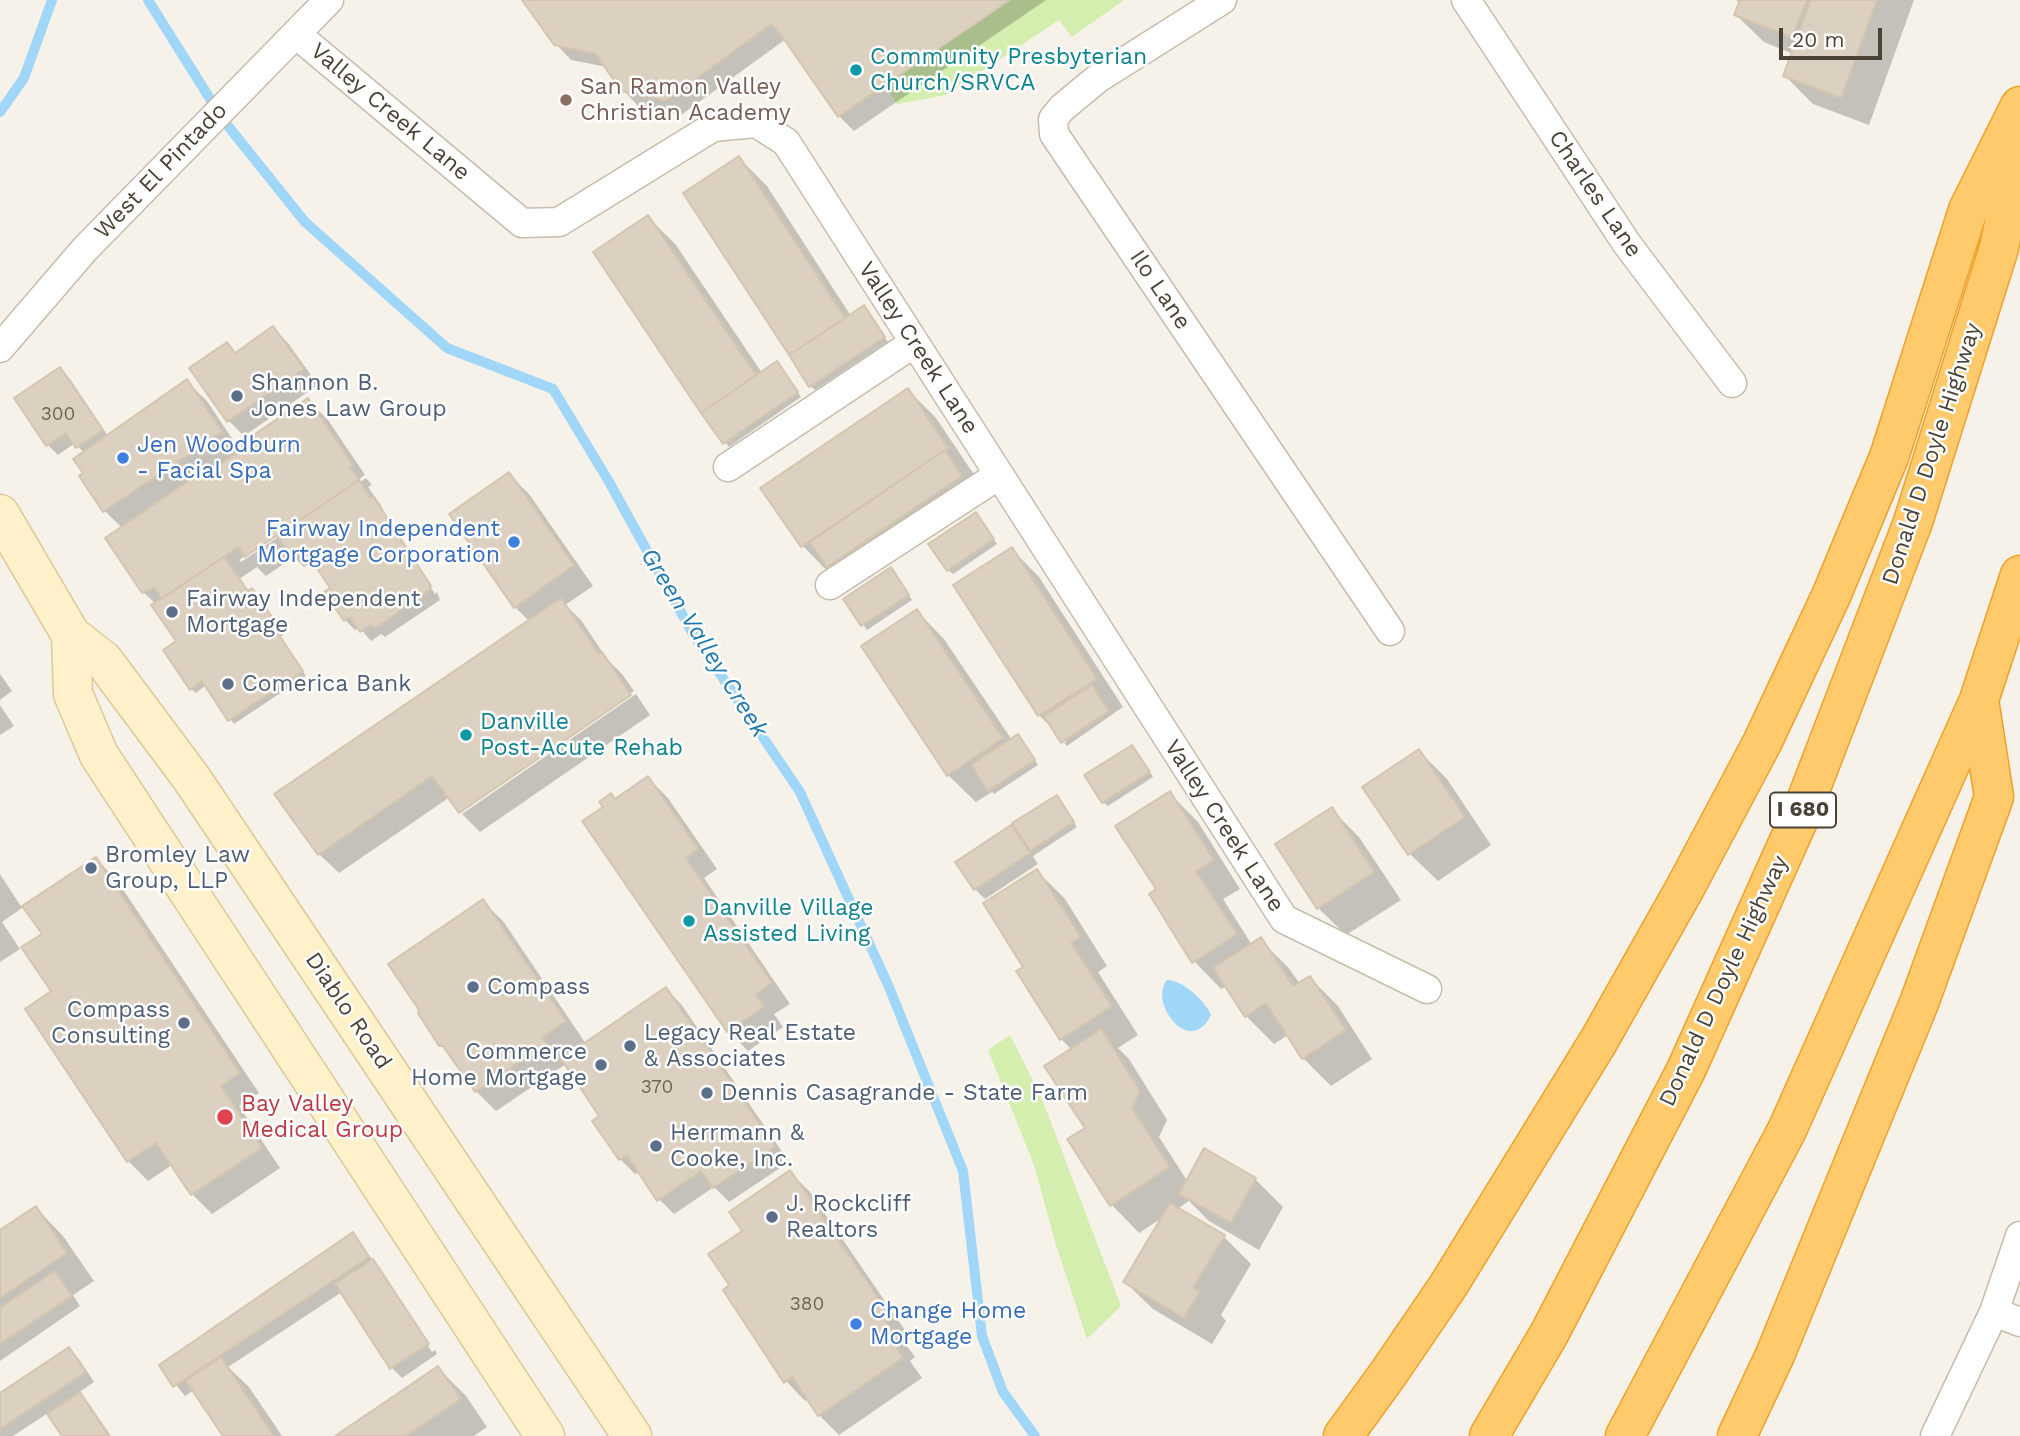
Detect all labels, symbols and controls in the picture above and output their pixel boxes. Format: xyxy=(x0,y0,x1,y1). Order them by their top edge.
scale bar xyxy=(1782,14,1885,58)
text: 20 m xyxy=(1792,27,1844,52)
street label: Valley Creek Lane xyxy=(305,37,475,187)
place label: Community Presbyterian Church/SRVCA xyxy=(870,43,1147,97)
marker: Community Presbyterian Church/SRVCA xyxy=(848,62,864,78)
place label: San Ramon Valley Christian Academy xyxy=(580,73,791,127)
marker: San Ramon Valley Christian Academy xyxy=(558,92,574,108)
street label: West El Pintado xyxy=(89,97,233,245)
street label: Charles Lane xyxy=(1542,125,1648,263)
street label: Ilo Lane xyxy=(1123,245,1197,335)
street label: Valley Creek Lane xyxy=(852,257,984,439)
street label: Donald D Doyle Highway xyxy=(1877,319,1987,589)
place label: Shannon B. Jones Law Group xyxy=(251,369,447,423)
marker: Shannon B. Jones Law Group xyxy=(229,388,245,404)
house number: 300 xyxy=(41,403,75,425)
place label: Jen Woodburn - Facial Spa xyxy=(137,431,301,485)
marker: Jen Woodburn - Facial Spa xyxy=(115,450,131,466)
place label: Fairway Independent Mortgage Corporation xyxy=(257,515,500,569)
marker: Fairway Independent Mortgage Corporation xyxy=(506,534,522,550)
water label: Green Valley Creek xyxy=(634,543,774,743)
place label: Fairway Independent Mortgage xyxy=(186,585,420,639)
marker: Fairway Independent Mortgage xyxy=(164,604,180,620)
place label: Comerica Bank xyxy=(242,670,411,698)
marker: Comerica Bank xyxy=(220,676,236,692)
place label: Danville Post-Acute Rehab xyxy=(480,708,683,762)
marker: Danville Post-Acute Rehab xyxy=(458,727,474,743)
street label: Valley Creek Lane xyxy=(1158,735,1290,917)
road number: I 680 xyxy=(1770,792,1836,828)
place label: Bromley Law Group, LLP xyxy=(105,841,250,895)
street label: Donald D Doyle Highway xyxy=(1654,851,1794,1111)
marker: Bromley Law Group, LLP xyxy=(83,860,99,876)
place label: Danville Village Assisted Living xyxy=(703,894,873,948)
marker: Danville Village Assisted Living xyxy=(681,913,697,929)
street label: Diablo Road xyxy=(299,947,397,1075)
place label: Compass xyxy=(487,973,590,1001)
marker: Compass xyxy=(465,979,481,995)
place label: Compass Consulting xyxy=(51,996,170,1050)
marker: Compass Consulting xyxy=(176,1015,192,1031)
place label: Legacy Real Estate & Associates xyxy=(644,1019,856,1073)
place label: Commerce Home Mortgage xyxy=(411,1038,587,1092)
marker: Legacy Real Estate & Associates xyxy=(622,1038,638,1054)
marker: Commerce Home Mortgage xyxy=(593,1057,609,1073)
house number: 370 xyxy=(641,1076,673,1098)
place label: Dennis Casagrande - State Farm xyxy=(721,1079,1088,1107)
marker: Dennis Casagrande - State Farm xyxy=(699,1085,715,1101)
place label: Bay Valley Medical Group xyxy=(241,1090,403,1144)
marker: Bay Valley Medical Group xyxy=(215,1107,235,1127)
place label: Herrmann & Cooke, Inc. xyxy=(670,1119,804,1173)
marker: Herrmann & Cooke, Inc. xyxy=(648,1138,664,1154)
place label: J. Rockcliff Realtors xyxy=(786,1190,911,1244)
marker: J. Rockcliff Realtors xyxy=(764,1209,780,1225)
house number: 380 xyxy=(790,1293,824,1315)
place label: Change Home Mortgage xyxy=(870,1297,1026,1351)
marker: Change Home Mortgage xyxy=(848,1316,864,1332)

